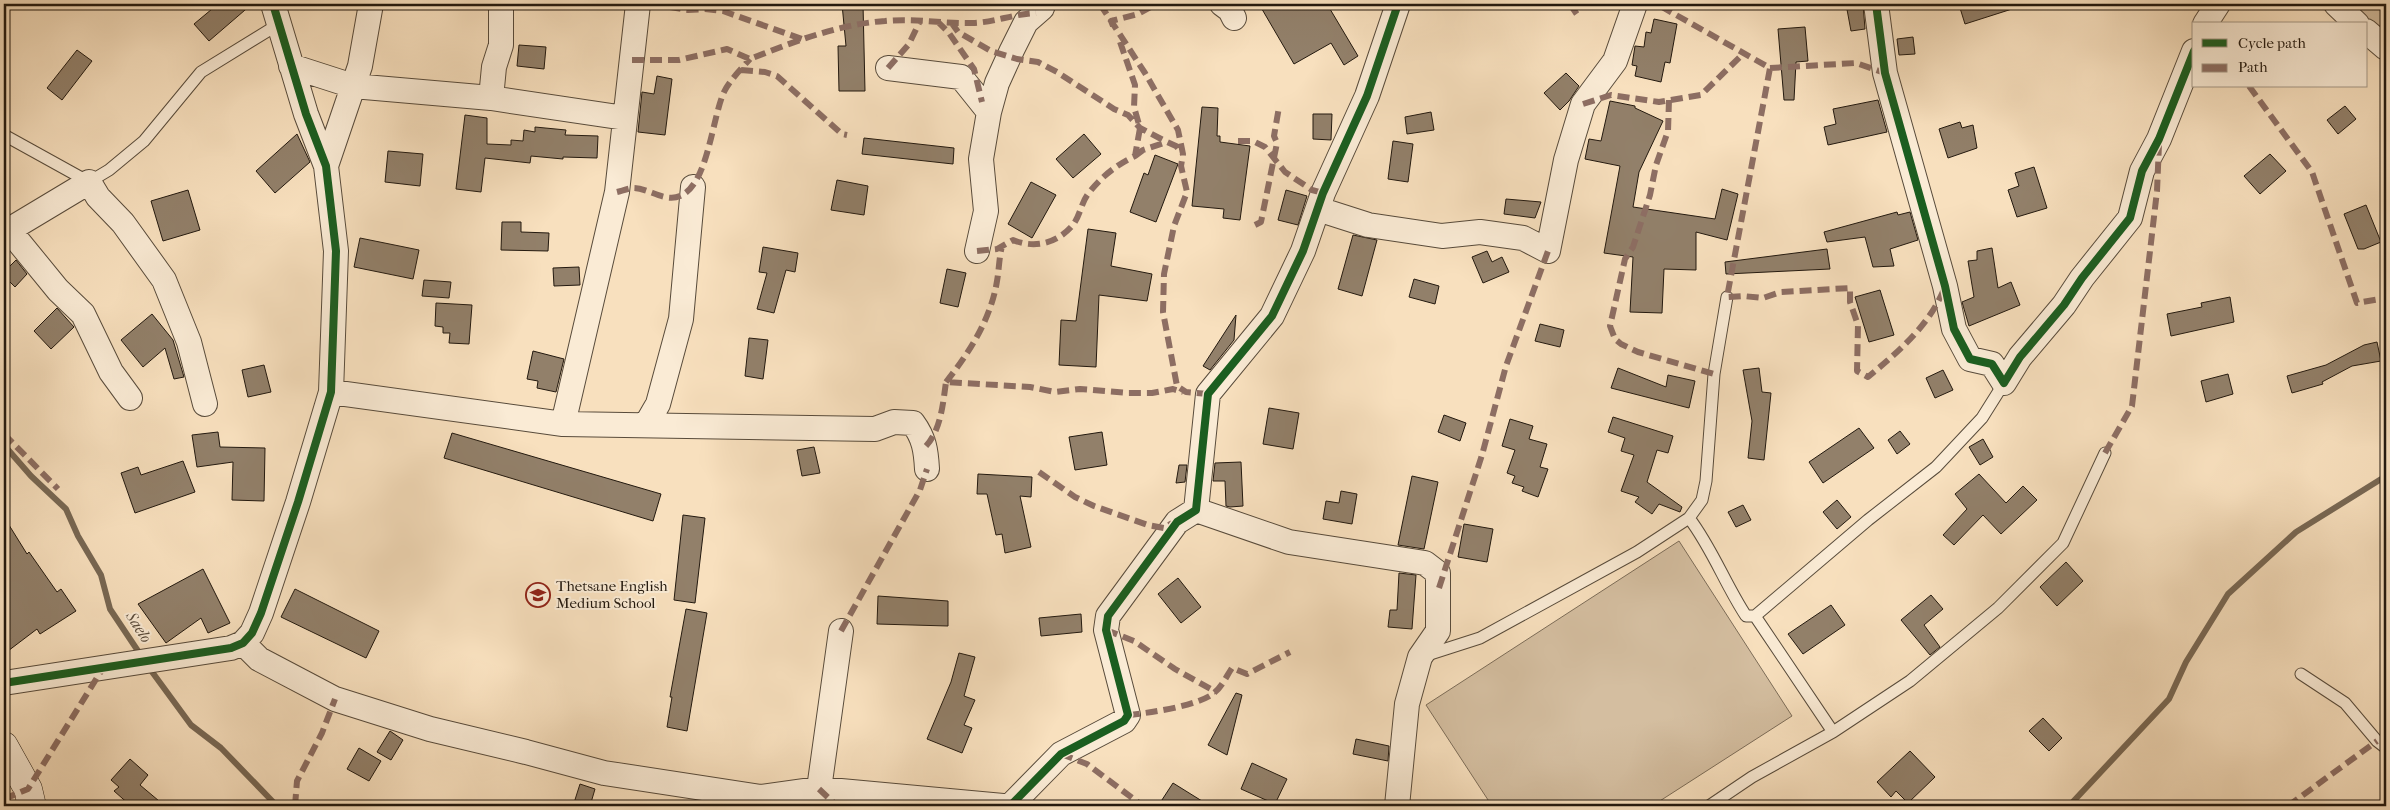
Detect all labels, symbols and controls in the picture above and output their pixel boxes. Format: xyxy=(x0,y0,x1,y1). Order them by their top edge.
legend xyxy=(2192,22,2368,88)
text: Cycle path xyxy=(2238,34,2306,52)
text: Path xyxy=(2238,58,2268,76)
place label: Thetsane English Medium School xyxy=(556,577,668,612)
school or university icon: Thetsane English Medium School xyxy=(525,582,551,608)
water label: Saelo xyxy=(121,607,156,646)

